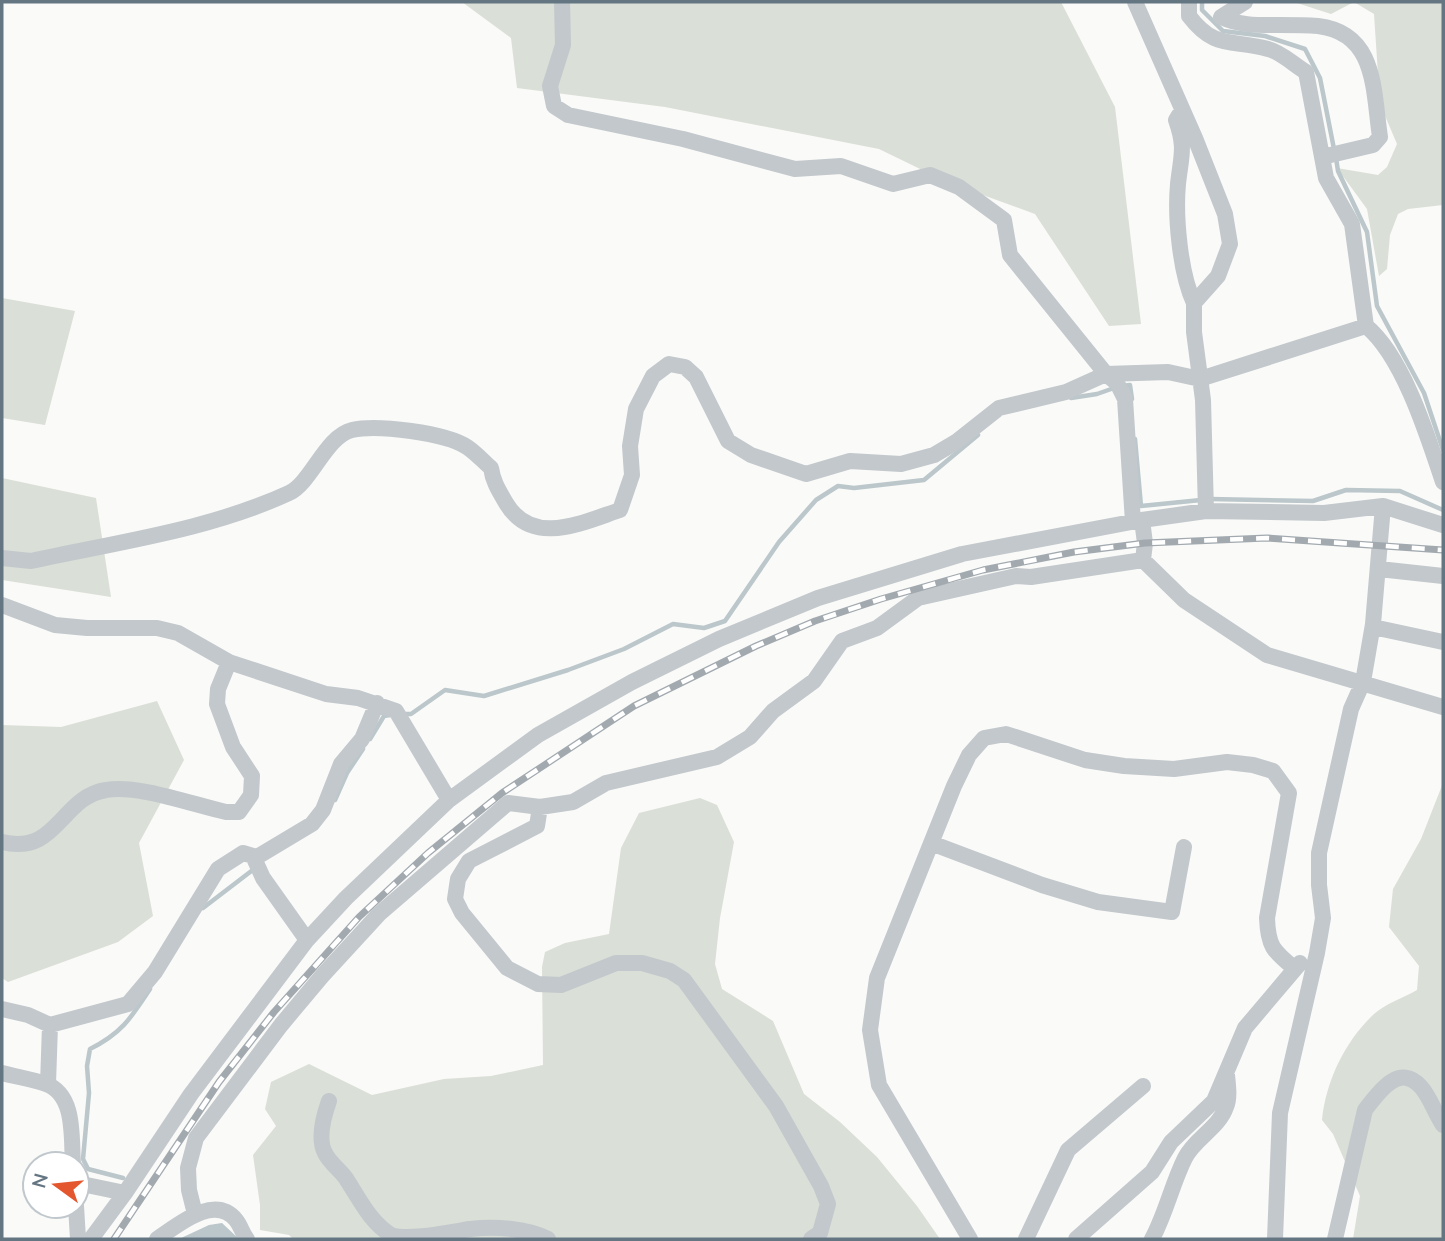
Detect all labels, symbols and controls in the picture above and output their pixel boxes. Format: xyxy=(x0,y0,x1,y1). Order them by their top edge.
north arrow xyxy=(21,1150,91,1220)
text: N xyxy=(26,1171,55,1191)

